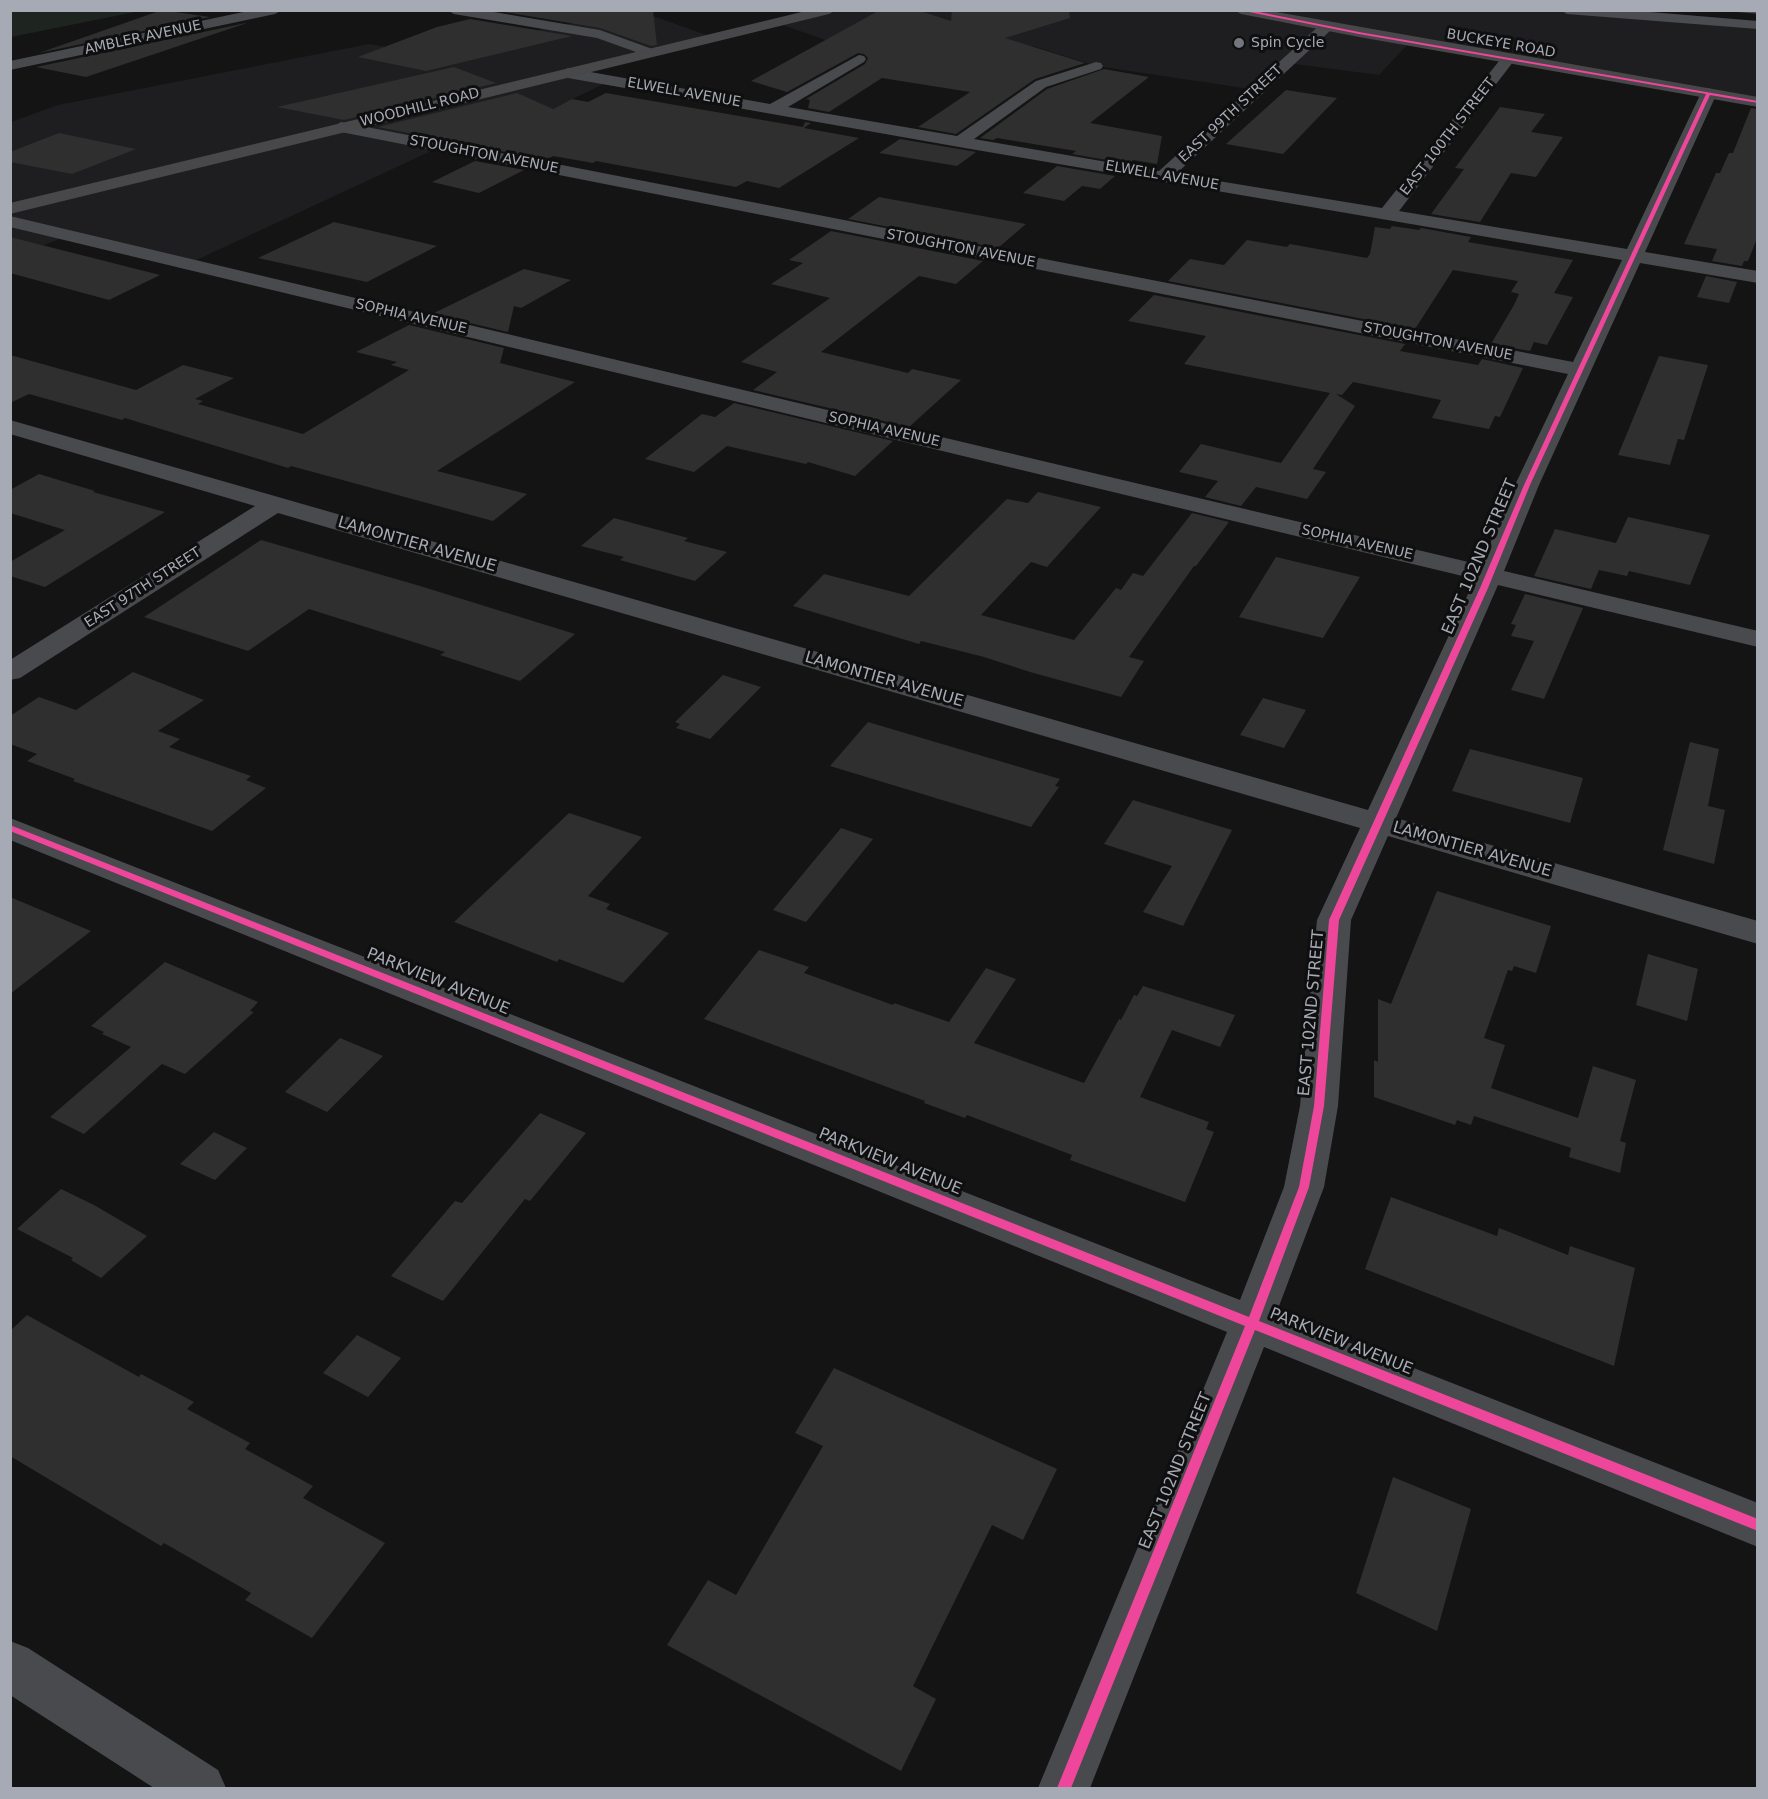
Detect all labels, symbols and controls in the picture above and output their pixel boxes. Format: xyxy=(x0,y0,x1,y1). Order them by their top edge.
street label: AMBLER AVENUE xyxy=(83,17,203,59)
street label: BUCKEYE ROAD xyxy=(1445,26,1557,62)
place label: Spin Cycle xyxy=(1251,35,1324,51)
marker: Spin Cycle xyxy=(1232,36,1246,50)
street label: EAST 99TH STREET xyxy=(1176,62,1286,166)
street label: ELWELL AVENUE xyxy=(626,75,742,111)
street label: EAST 100TH STREET xyxy=(1397,75,1499,199)
street label: WOODHILL ROAD xyxy=(359,85,481,131)
street label: STOUGHTON AVENUE xyxy=(408,132,560,178)
street label: ELWELL AVENUE xyxy=(1104,158,1220,194)
street label: STOUGHTON AVENUE xyxy=(885,226,1037,272)
street label: SOPHIA AVENUE xyxy=(354,296,468,338)
street label: STOUGHTON AVENUE xyxy=(1362,319,1514,365)
street label: SOPHIA AVENUE xyxy=(827,409,941,451)
street label: EAST 102ND STREET xyxy=(1439,476,1521,638)
street label: LAMONTIER AVENUE xyxy=(335,513,499,577)
street label: SOPHIA AVENUE xyxy=(1300,522,1414,564)
street label: EAST 97TH STREET xyxy=(82,544,204,632)
street label: LAMONTIER AVENUE xyxy=(802,648,966,712)
street label: LAMONTIER AVENUE xyxy=(1390,818,1554,882)
street label: EAST 102ND STREET xyxy=(1295,929,1329,1097)
street label: PARKVIEW AVENUE xyxy=(364,945,512,1019)
street label: PARKVIEW AVENUE xyxy=(816,1125,964,1199)
street label: PARKVIEW AVENUE xyxy=(1267,1305,1415,1379)
street label: EAST 102ND STREET xyxy=(1136,1390,1216,1552)

